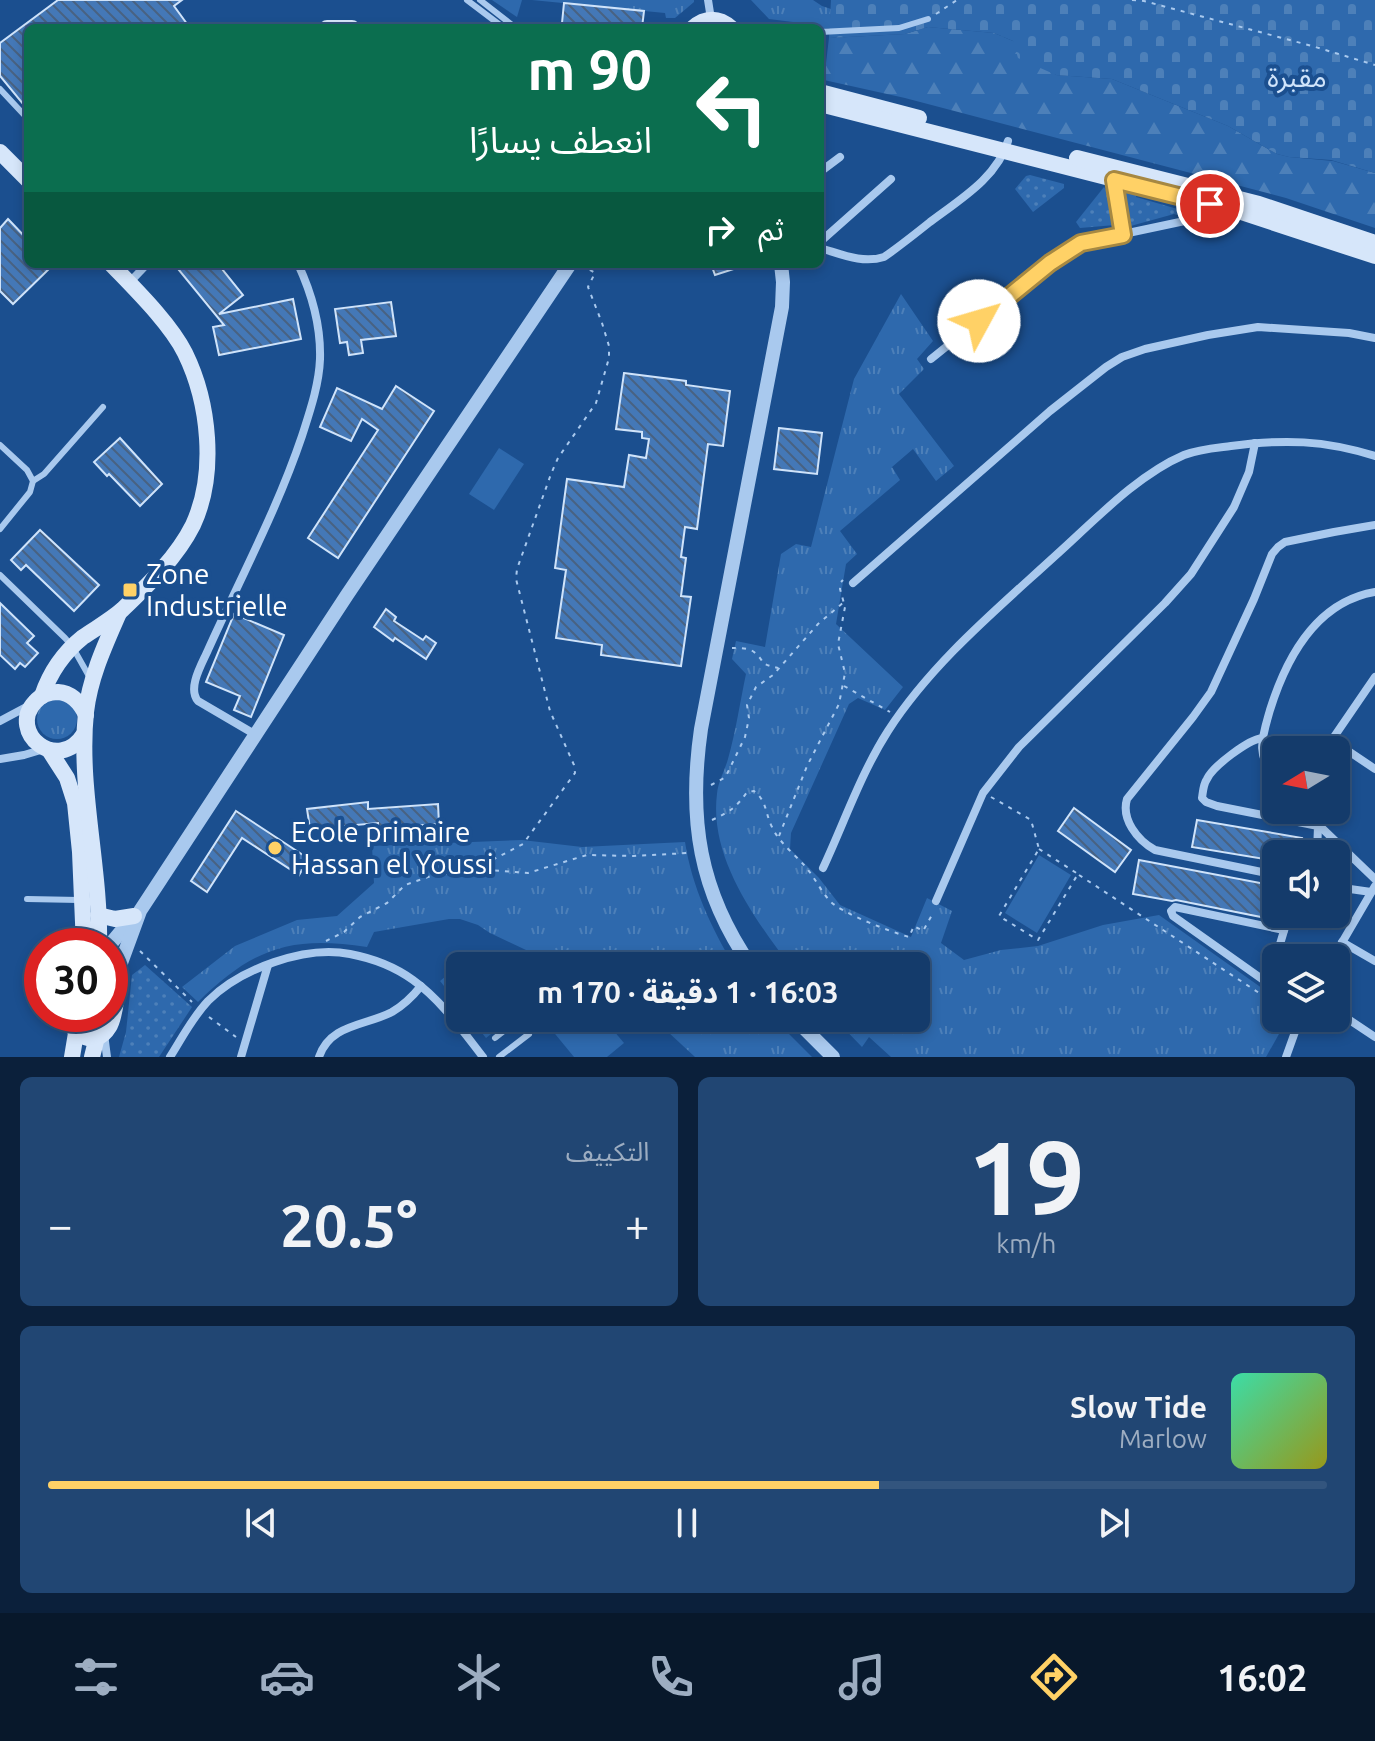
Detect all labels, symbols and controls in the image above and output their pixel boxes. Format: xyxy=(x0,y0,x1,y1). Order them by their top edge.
text: 90 m xyxy=(527,38,652,101)
icon: left xyxy=(680,56,784,160)
park label: مقبرة xyxy=(1267,61,1327,94)
text: انعطف يسارًا xyxy=(469,119,652,160)
pin xyxy=(1176,170,1244,238)
icon: arrive xyxy=(1188,182,1232,226)
icon: right xyxy=(698,208,742,252)
text: ثم xyxy=(758,212,784,246)
position arrow xyxy=(937,279,1021,363)
place label: Zone Industrielle xyxy=(146,558,288,621)
marker: Zone Industrielle xyxy=(121,581,139,599)
north arrow xyxy=(1262,736,1350,824)
map controls xyxy=(1262,736,1350,1032)
place label: Ecole primaire Hassan el Youssi xyxy=(291,816,494,879)
marker: Ecole primaire Hassan el Youssi xyxy=(266,839,284,857)
button: sound xyxy=(1262,840,1350,928)
speed limit sign: 30 xyxy=(24,928,128,1032)
button: layers xyxy=(1262,944,1350,1032)
text: 16:03 · 1 دقيقة · 170 m xyxy=(537,975,839,1009)
text: 19 xyxy=(968,1118,1085,1235)
text: التكييف xyxy=(566,1137,650,1166)
text: 20.5° xyxy=(280,1191,417,1258)
text: − xyxy=(48,1200,73,1249)
text: + xyxy=(625,1200,650,1249)
text: km/h xyxy=(996,1229,1056,1258)
text: Slow Tide xyxy=(1070,1390,1207,1424)
text: Marlow xyxy=(1119,1424,1207,1453)
icon: previous xyxy=(239,1501,283,1545)
icon: pause xyxy=(665,1501,709,1545)
icon: next xyxy=(1092,1501,1136,1545)
icon: filters xyxy=(68,1649,124,1705)
icon: car xyxy=(259,1649,315,1705)
icon: climate xyxy=(451,1649,507,1705)
icon: phone xyxy=(643,1649,699,1705)
icon: music xyxy=(834,1649,890,1705)
icon: directions xyxy=(1026,1649,1082,1705)
text: 16:02 xyxy=(1217,1657,1307,1698)

